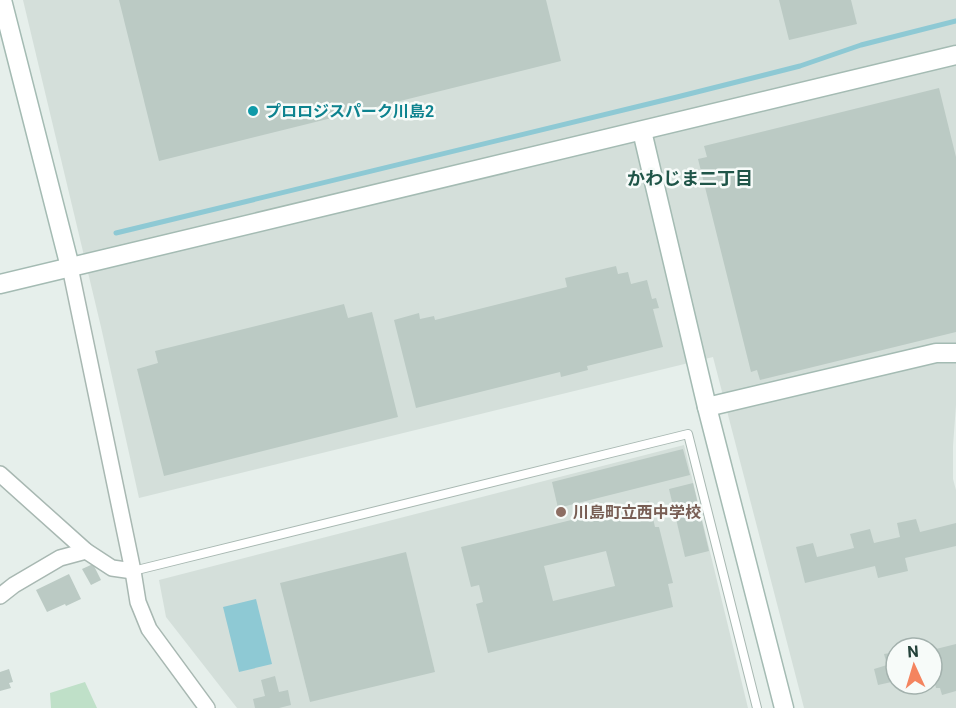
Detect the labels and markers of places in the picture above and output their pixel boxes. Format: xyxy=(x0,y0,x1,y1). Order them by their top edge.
place label: プロロジスパーク川島2 xyxy=(265,102,434,121)
marker: プロロジスパーク川島2 xyxy=(246,104,260,118)
place label: 川島町立西中学校 xyxy=(573,503,701,522)
marker: 川島町立西中学校 xyxy=(554,505,568,519)

